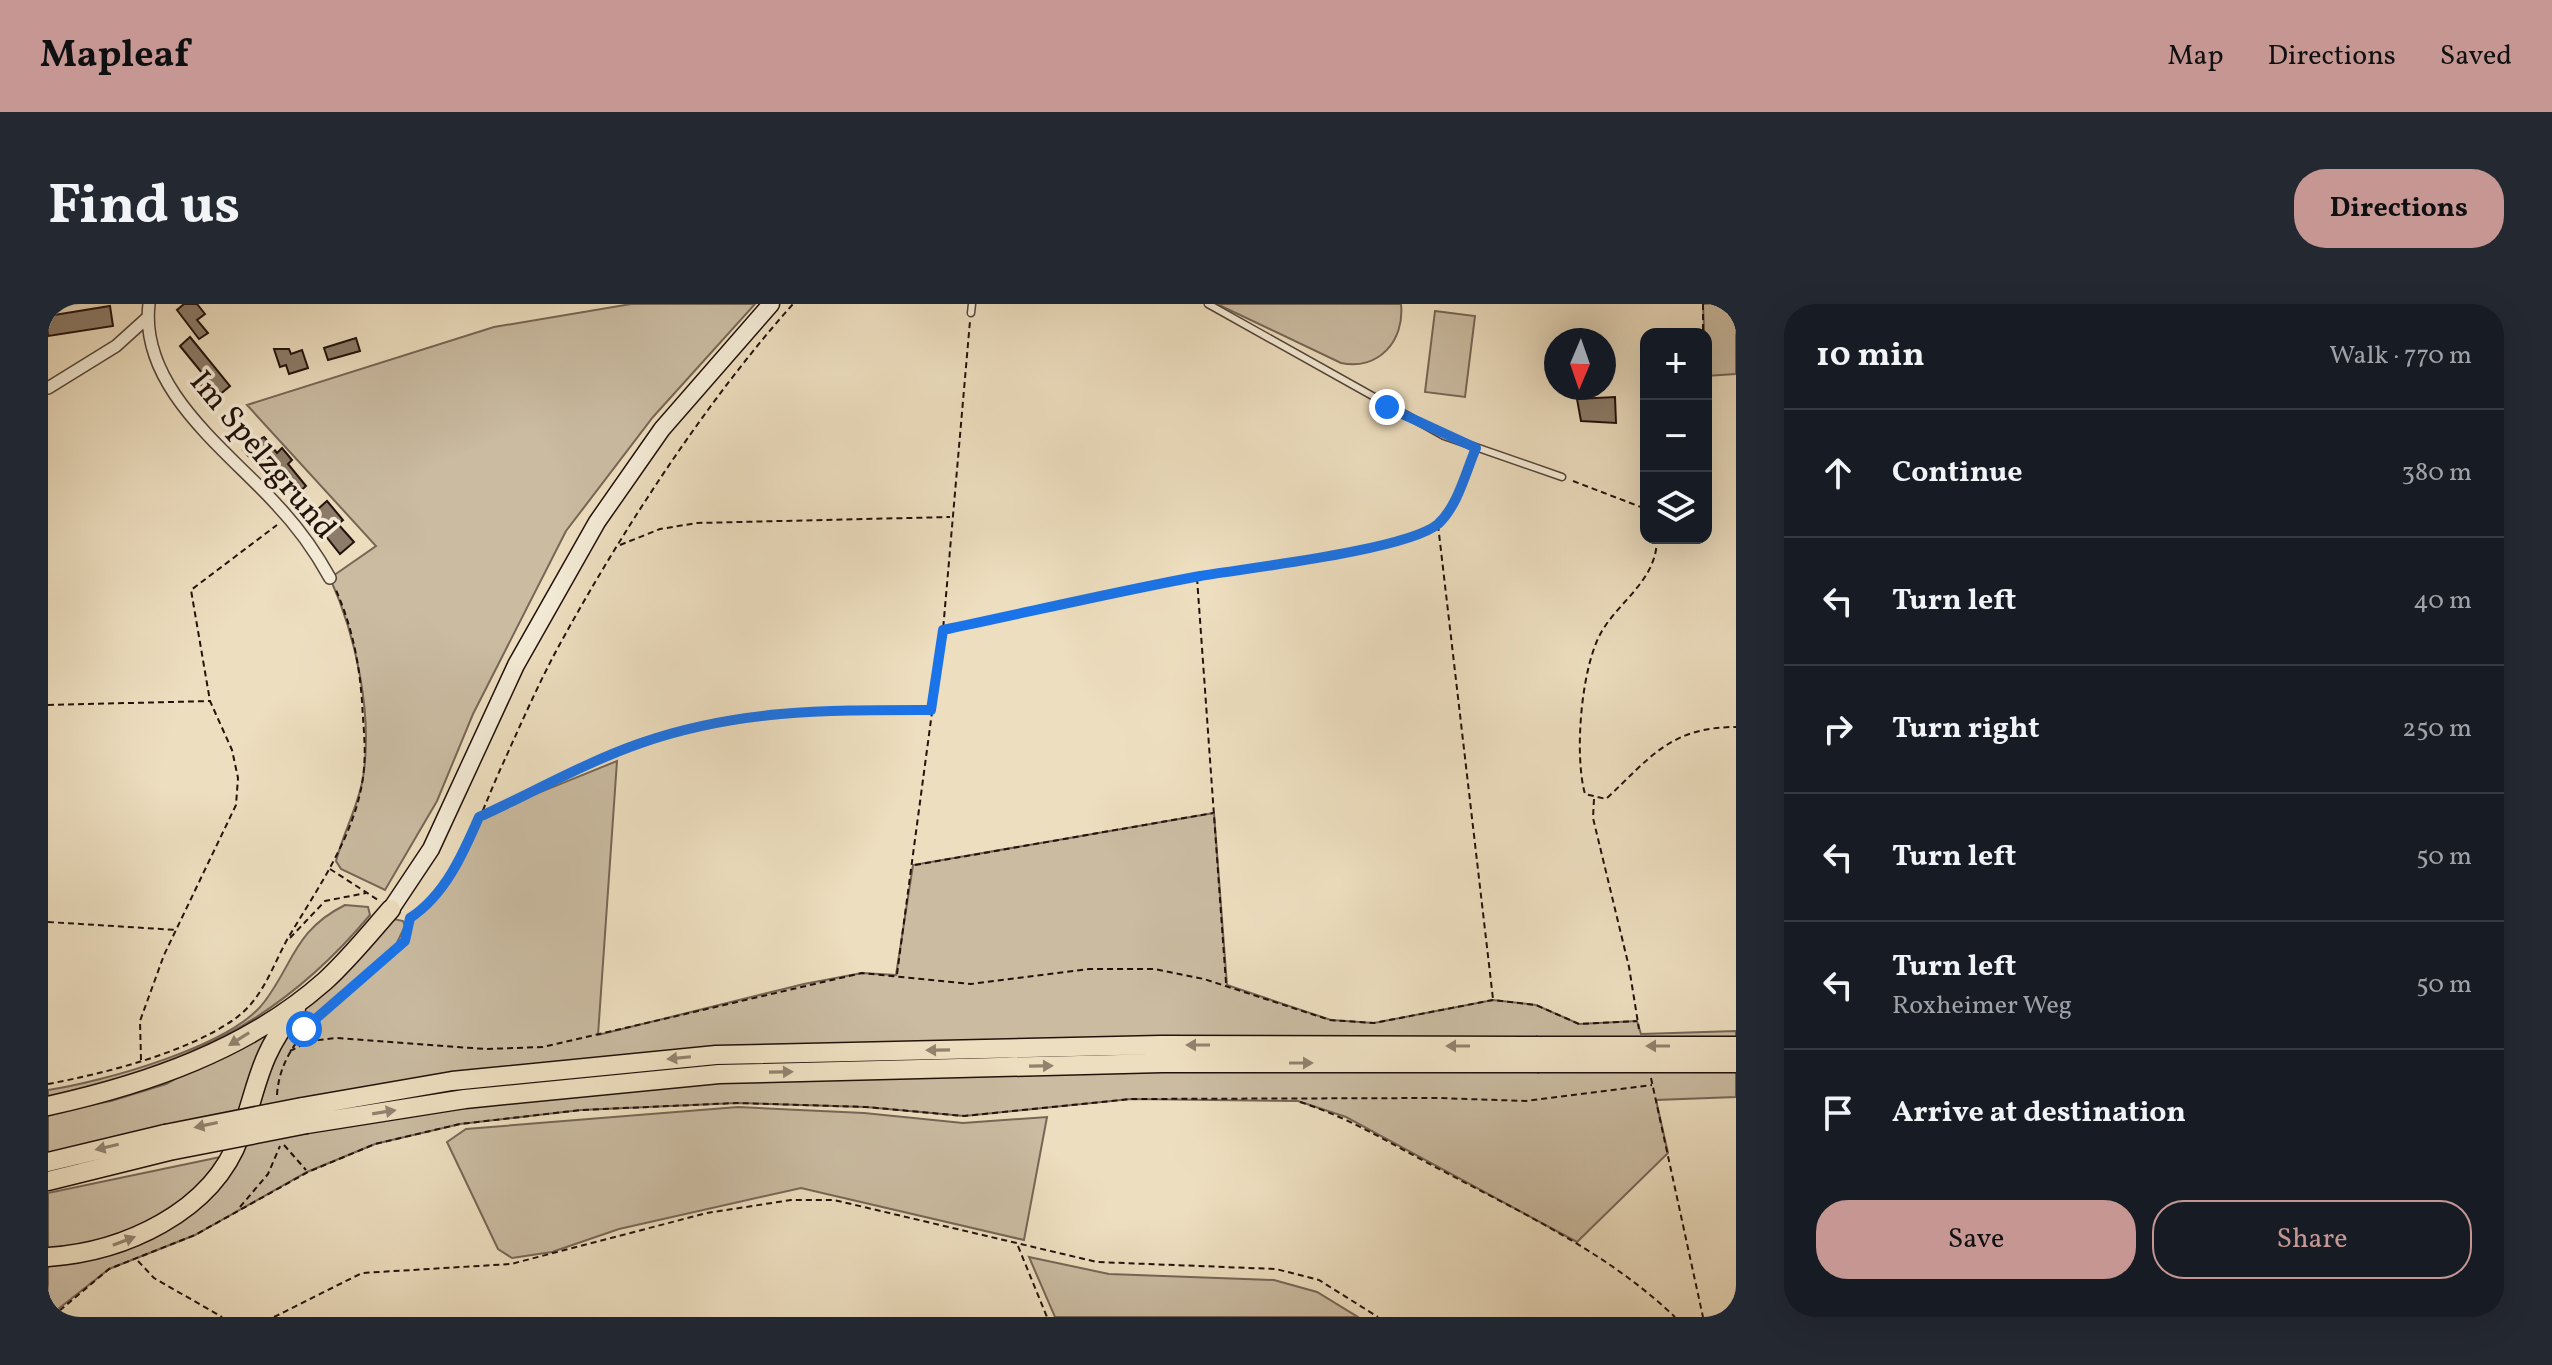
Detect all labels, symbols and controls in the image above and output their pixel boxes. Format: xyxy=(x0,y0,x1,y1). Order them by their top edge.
text: Mapleaf xyxy=(40,30,189,83)
text: Map xyxy=(2168,37,2224,76)
text: Directions xyxy=(2268,37,2396,76)
text: Saved xyxy=(2440,37,2512,76)
text: Find us xyxy=(48,169,240,247)
button: Directions xyxy=(2294,169,2504,248)
north arrow xyxy=(1544,328,1616,400)
map controls xyxy=(1640,328,1712,544)
button: + xyxy=(1640,328,1712,400)
text: 10 min xyxy=(1816,333,1925,380)
text: Walk · 770 m xyxy=(2329,338,2472,374)
street label: Im Spelzgrund xyxy=(178,362,345,550)
route end xyxy=(1369,389,1405,425)
button: − xyxy=(1640,400,1712,472)
icon: ahead xyxy=(1816,451,1860,495)
text: Continue xyxy=(1892,452,2023,494)
text: 380 m xyxy=(2402,455,2472,491)
button: layers xyxy=(1640,472,1712,544)
icon: left xyxy=(1816,579,1860,623)
text: Turn left xyxy=(1892,580,2016,622)
text: 40 m xyxy=(2413,583,2472,619)
icon: right xyxy=(1816,707,1860,751)
text: Turn right xyxy=(1892,708,2040,750)
text: 250 m xyxy=(2402,711,2472,747)
icon: left xyxy=(1816,835,1860,879)
text: Turn left xyxy=(1892,836,2016,878)
text: 50 m xyxy=(2416,839,2472,875)
text: Turn left xyxy=(1892,946,2016,988)
icon: left xyxy=(1816,963,1860,1007)
text: 50 m xyxy=(2416,967,2472,1003)
text: Roxheimer Weg xyxy=(1892,988,2072,1024)
route start xyxy=(286,1011,322,1047)
one-way arrow xyxy=(228,1032,250,1046)
one-way arrow xyxy=(1185,1039,1210,1051)
one-way arrow xyxy=(1445,1040,1470,1052)
one-way arrow xyxy=(1645,1040,1670,1052)
one-way arrow xyxy=(925,1043,950,1056)
one-way arrow xyxy=(666,1052,691,1065)
one-way arrow xyxy=(1289,1057,1314,1069)
one-way arrow xyxy=(1029,1060,1054,1073)
one-way arrow xyxy=(769,1066,794,1079)
icon: arrive xyxy=(1816,1091,1860,1135)
text: Arrive at destination xyxy=(1892,1092,2186,1134)
one-way arrow xyxy=(371,1105,396,1118)
one-way arrow xyxy=(193,1119,218,1132)
one-way arrow xyxy=(94,1141,119,1154)
button: Save xyxy=(1816,1200,2136,1279)
button: Share xyxy=(2152,1200,2472,1279)
one-way arrow xyxy=(112,1234,136,1247)

